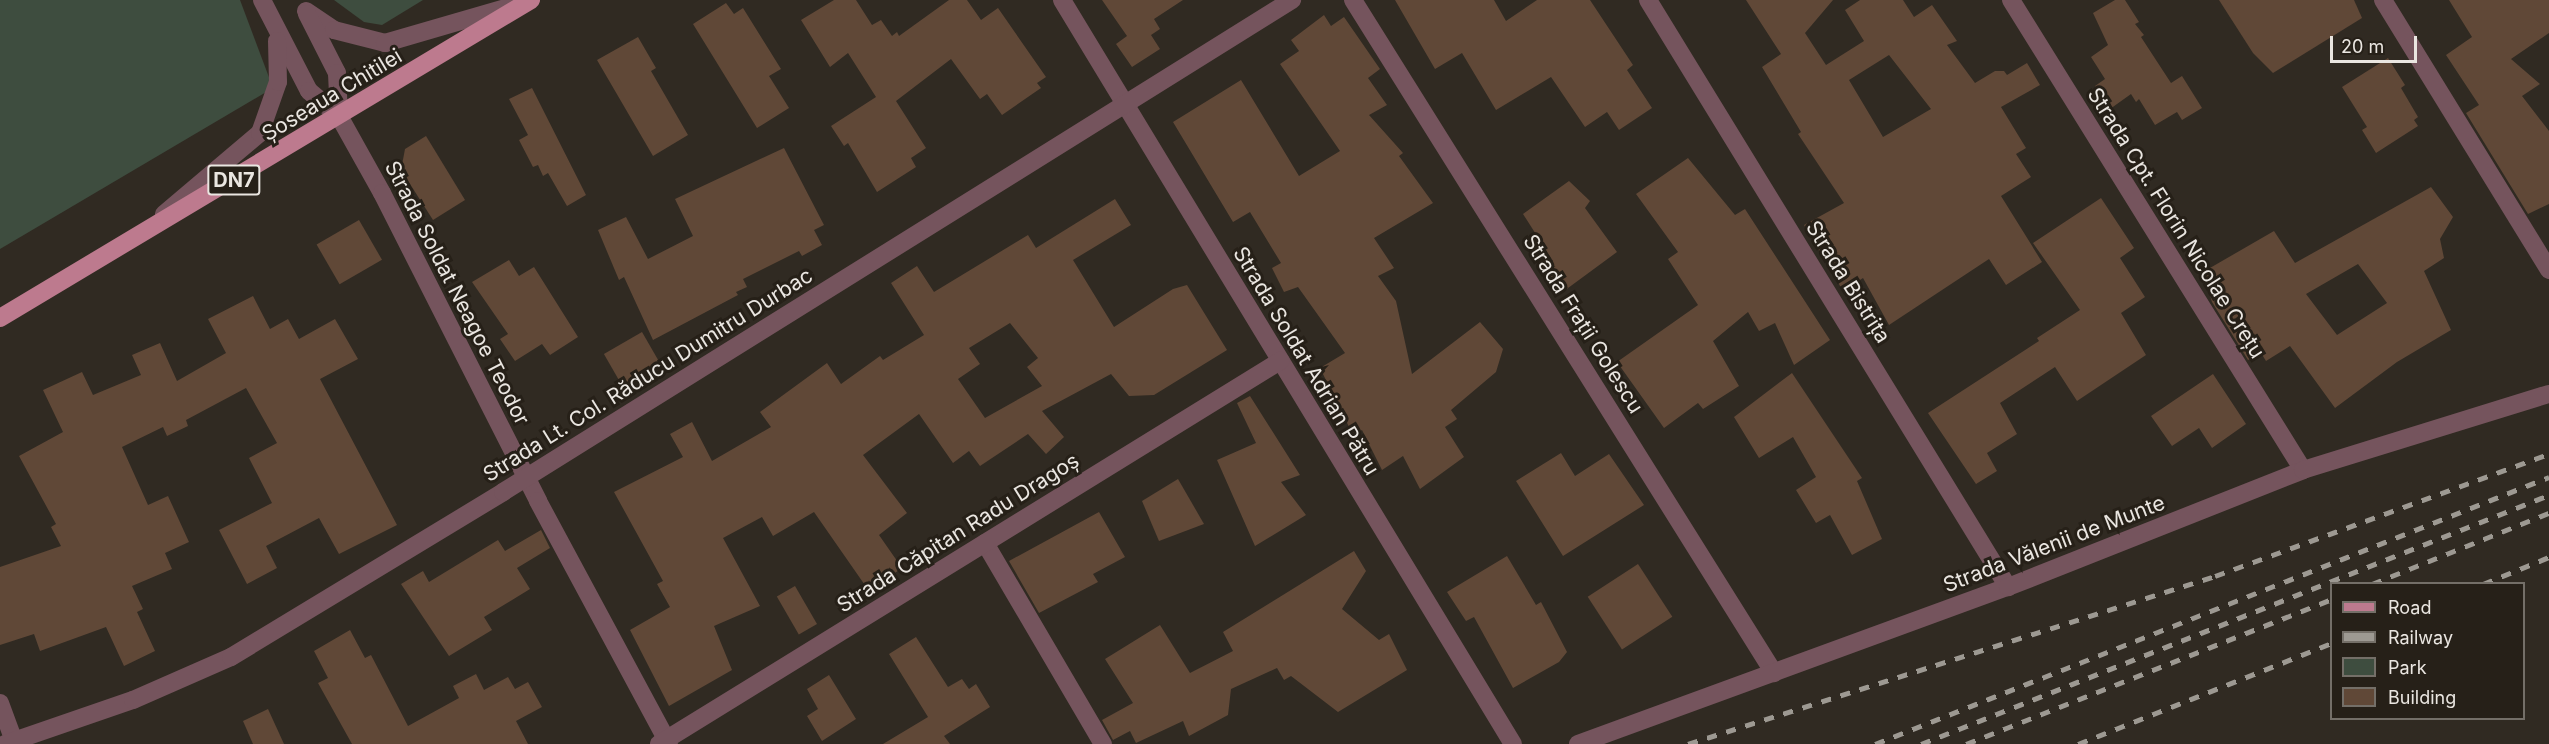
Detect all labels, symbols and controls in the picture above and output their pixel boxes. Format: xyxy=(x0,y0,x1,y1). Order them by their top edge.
scale bar xyxy=(2333,24,2420,62)
text: 20 m xyxy=(2341,36,2384,57)
street label: Șoseaua Chitilei xyxy=(257,43,407,147)
street label: Strada Cpt. Florin Nicolae Crețu xyxy=(2082,83,2270,363)
street label: Strada Soldat Neagoe Teodor xyxy=(379,157,535,429)
road number: DN7 xyxy=(207,163,261,197)
street label: Strada Bistrița xyxy=(1800,216,1896,348)
street label: Strada Frații Golescu xyxy=(1518,230,1648,418)
street label: Strada Soldat Adrian Pătru xyxy=(1228,242,1384,480)
street label: Strada Lt. Col. Răducu Dumitru Durbac xyxy=(479,263,817,487)
street label: Strada Căpitan Radu Dragoș xyxy=(832,448,1084,618)
street label: Strada Vălenii de Munte xyxy=(1940,490,2168,598)
legend xyxy=(2330,582,2525,720)
text: Road xyxy=(2388,597,2431,618)
text: Railway xyxy=(2388,627,2453,648)
text: Park xyxy=(2388,657,2427,678)
text: Building xyxy=(2388,687,2456,708)

